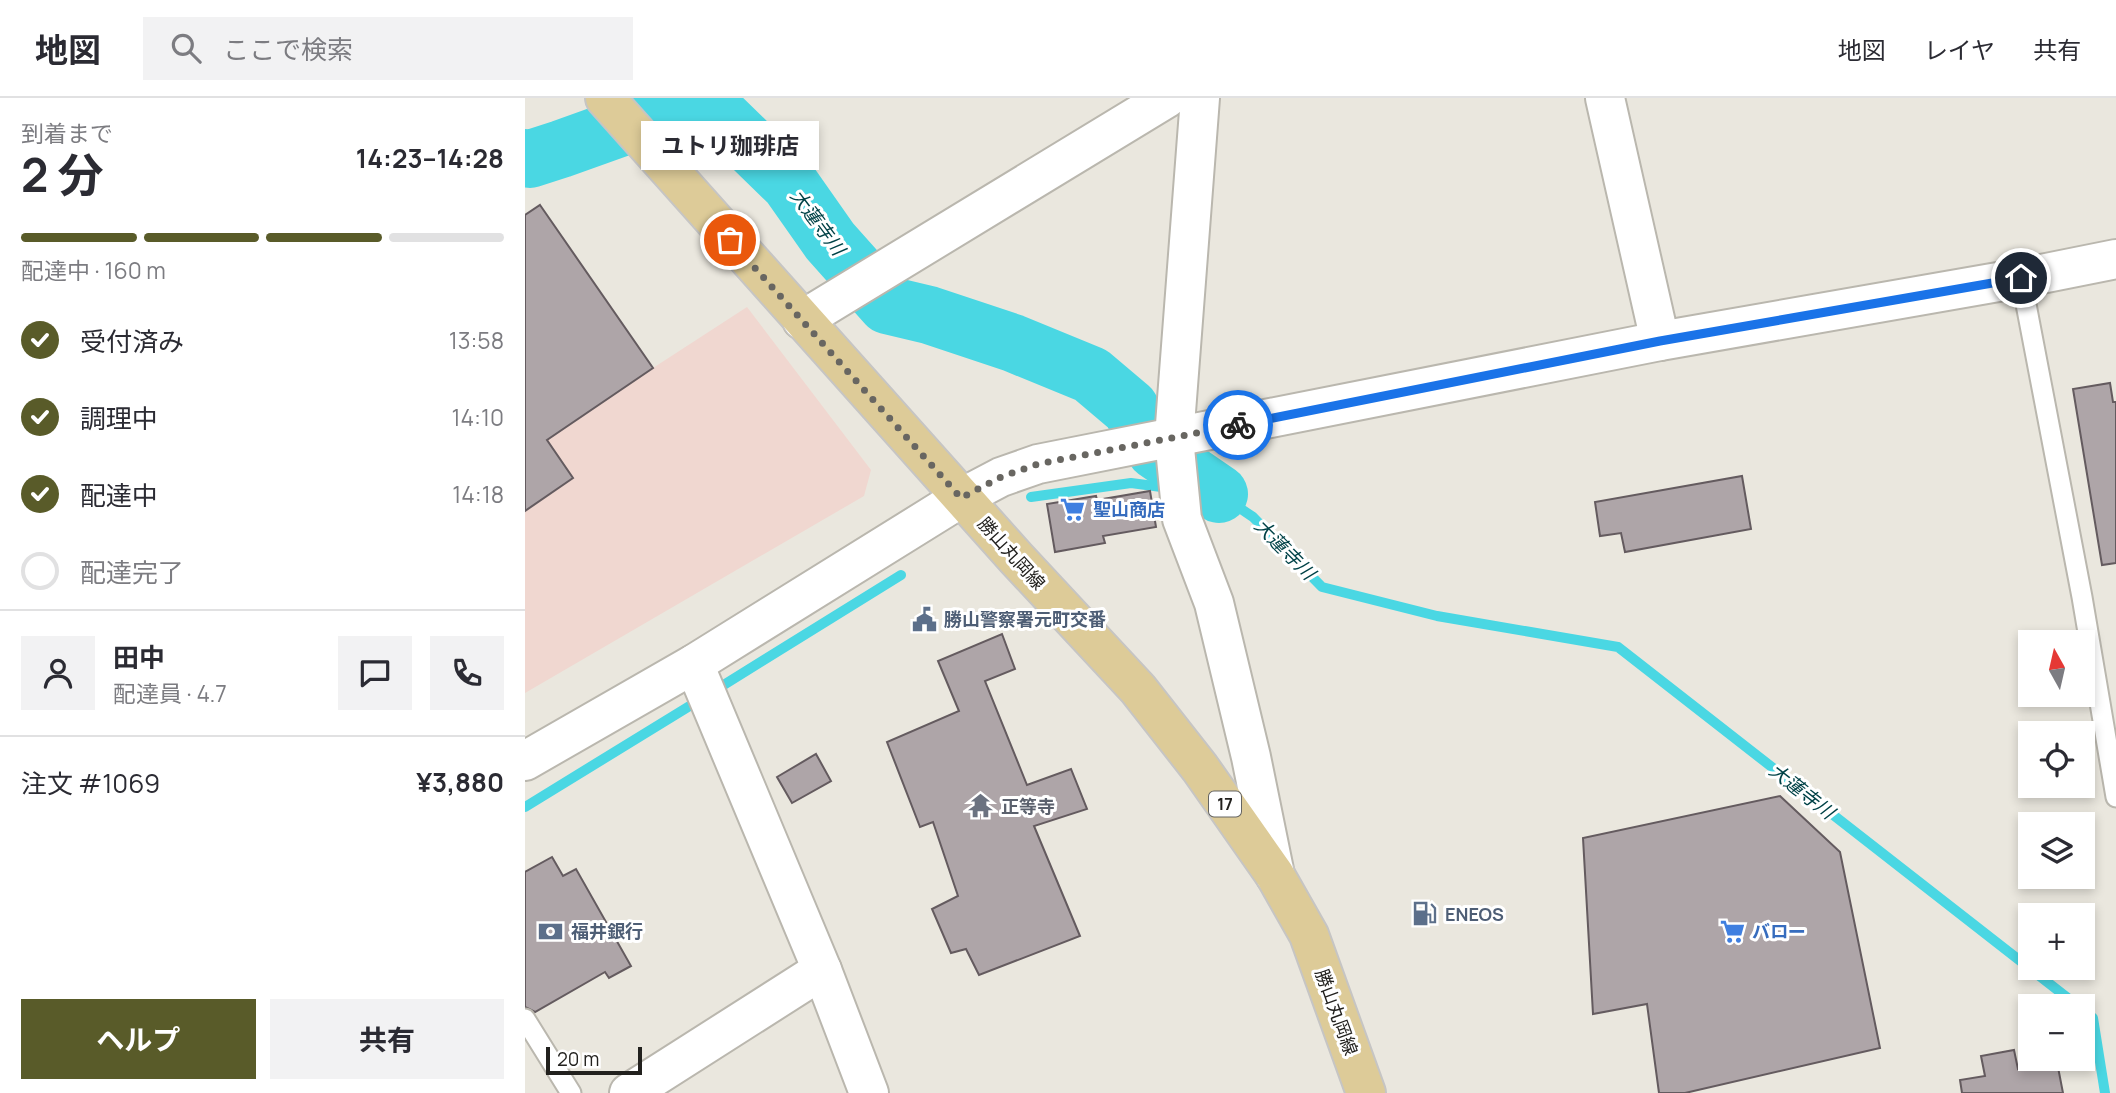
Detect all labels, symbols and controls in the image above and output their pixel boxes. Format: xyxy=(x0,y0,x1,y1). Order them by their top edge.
search box xyxy=(143,17,633,80)
text: 地図 xyxy=(35,27,101,72)
icon: search xyxy=(167,29,205,67)
text: ここで検索 xyxy=(223,31,353,67)
text: 地図 xyxy=(1838,33,1886,66)
text: レイヤ xyxy=(1924,33,1995,66)
text: 共有 xyxy=(2033,33,2081,66)
text: 到着まで xyxy=(21,117,113,149)
callout: ユトリ珈琲店 xyxy=(641,121,819,170)
text: ユトリ珈琲店 xyxy=(661,129,799,161)
text: 14:23–14:28 xyxy=(356,140,504,176)
text: 2 分 xyxy=(21,143,104,206)
water label: 大蓮寺川 xyxy=(785,184,852,262)
pin xyxy=(700,210,760,270)
icon: bag xyxy=(711,221,749,259)
pin xyxy=(1991,248,2051,308)
text: 配達中 · 160 m xyxy=(21,254,166,286)
icon: home xyxy=(2002,259,2040,297)
icon: check xyxy=(21,321,59,359)
text: 受付済み xyxy=(80,323,184,359)
text: 13:58 xyxy=(449,324,504,356)
courier xyxy=(1203,390,1273,460)
icon: check xyxy=(21,398,59,436)
text: 調理中 xyxy=(80,400,158,436)
text: 14:10 xyxy=(452,401,504,433)
icon: bike xyxy=(1219,406,1257,444)
icon: check xyxy=(21,475,59,513)
text: 配達中 xyxy=(80,477,158,513)
text: 14:18 xyxy=(452,478,504,510)
supermarket icon: 聖山商店 xyxy=(1059,495,1087,523)
place label: 聖山商店 xyxy=(1093,497,1165,521)
street label: 勝山丸岡線 xyxy=(973,512,1051,594)
water label: 大蓮寺川 xyxy=(1249,513,1322,586)
text: 配達完了 xyxy=(80,554,184,590)
public building icon: 勝山警察署元町交番 xyxy=(910,605,938,633)
place label: 勝山警察署元町交番 xyxy=(944,607,1106,631)
north arrow xyxy=(2018,630,2095,707)
map controls xyxy=(2018,630,2095,1071)
button: person xyxy=(21,636,95,710)
button: chat xyxy=(338,636,412,710)
button: phone xyxy=(430,636,504,710)
text: 田中 xyxy=(113,639,165,675)
text: 配達員 · 4.7 xyxy=(113,677,227,709)
button: locate xyxy=(2018,721,2095,798)
water label: 大蓮寺川 xyxy=(1764,757,1842,826)
text: ¥3,880 xyxy=(416,764,504,800)
text: 注文 #1069 xyxy=(21,765,160,801)
temple icon: 正等寺 xyxy=(967,792,995,820)
road number: 17 xyxy=(1209,792,1241,817)
place label: 正等寺 xyxy=(1001,794,1055,818)
button: layers xyxy=(2018,812,2095,889)
fuel station icon: ENEOS xyxy=(1411,900,1439,928)
place label: ENEOS xyxy=(1445,902,1504,926)
button: + xyxy=(2018,903,2095,980)
bank icon: 福井銀行 xyxy=(537,917,565,945)
supermarket icon: バロー xyxy=(1718,917,1746,945)
place label: 福井銀行 xyxy=(571,919,643,943)
place label: バロー xyxy=(1752,919,1806,943)
street label: 勝山丸岡線 xyxy=(1310,966,1364,1058)
button: − xyxy=(2018,994,2095,1071)
button: ヘルプ xyxy=(21,999,256,1079)
button: 共有 xyxy=(270,999,504,1079)
scale bar xyxy=(546,1044,642,1076)
text: 20 m xyxy=(557,1046,599,1072)

